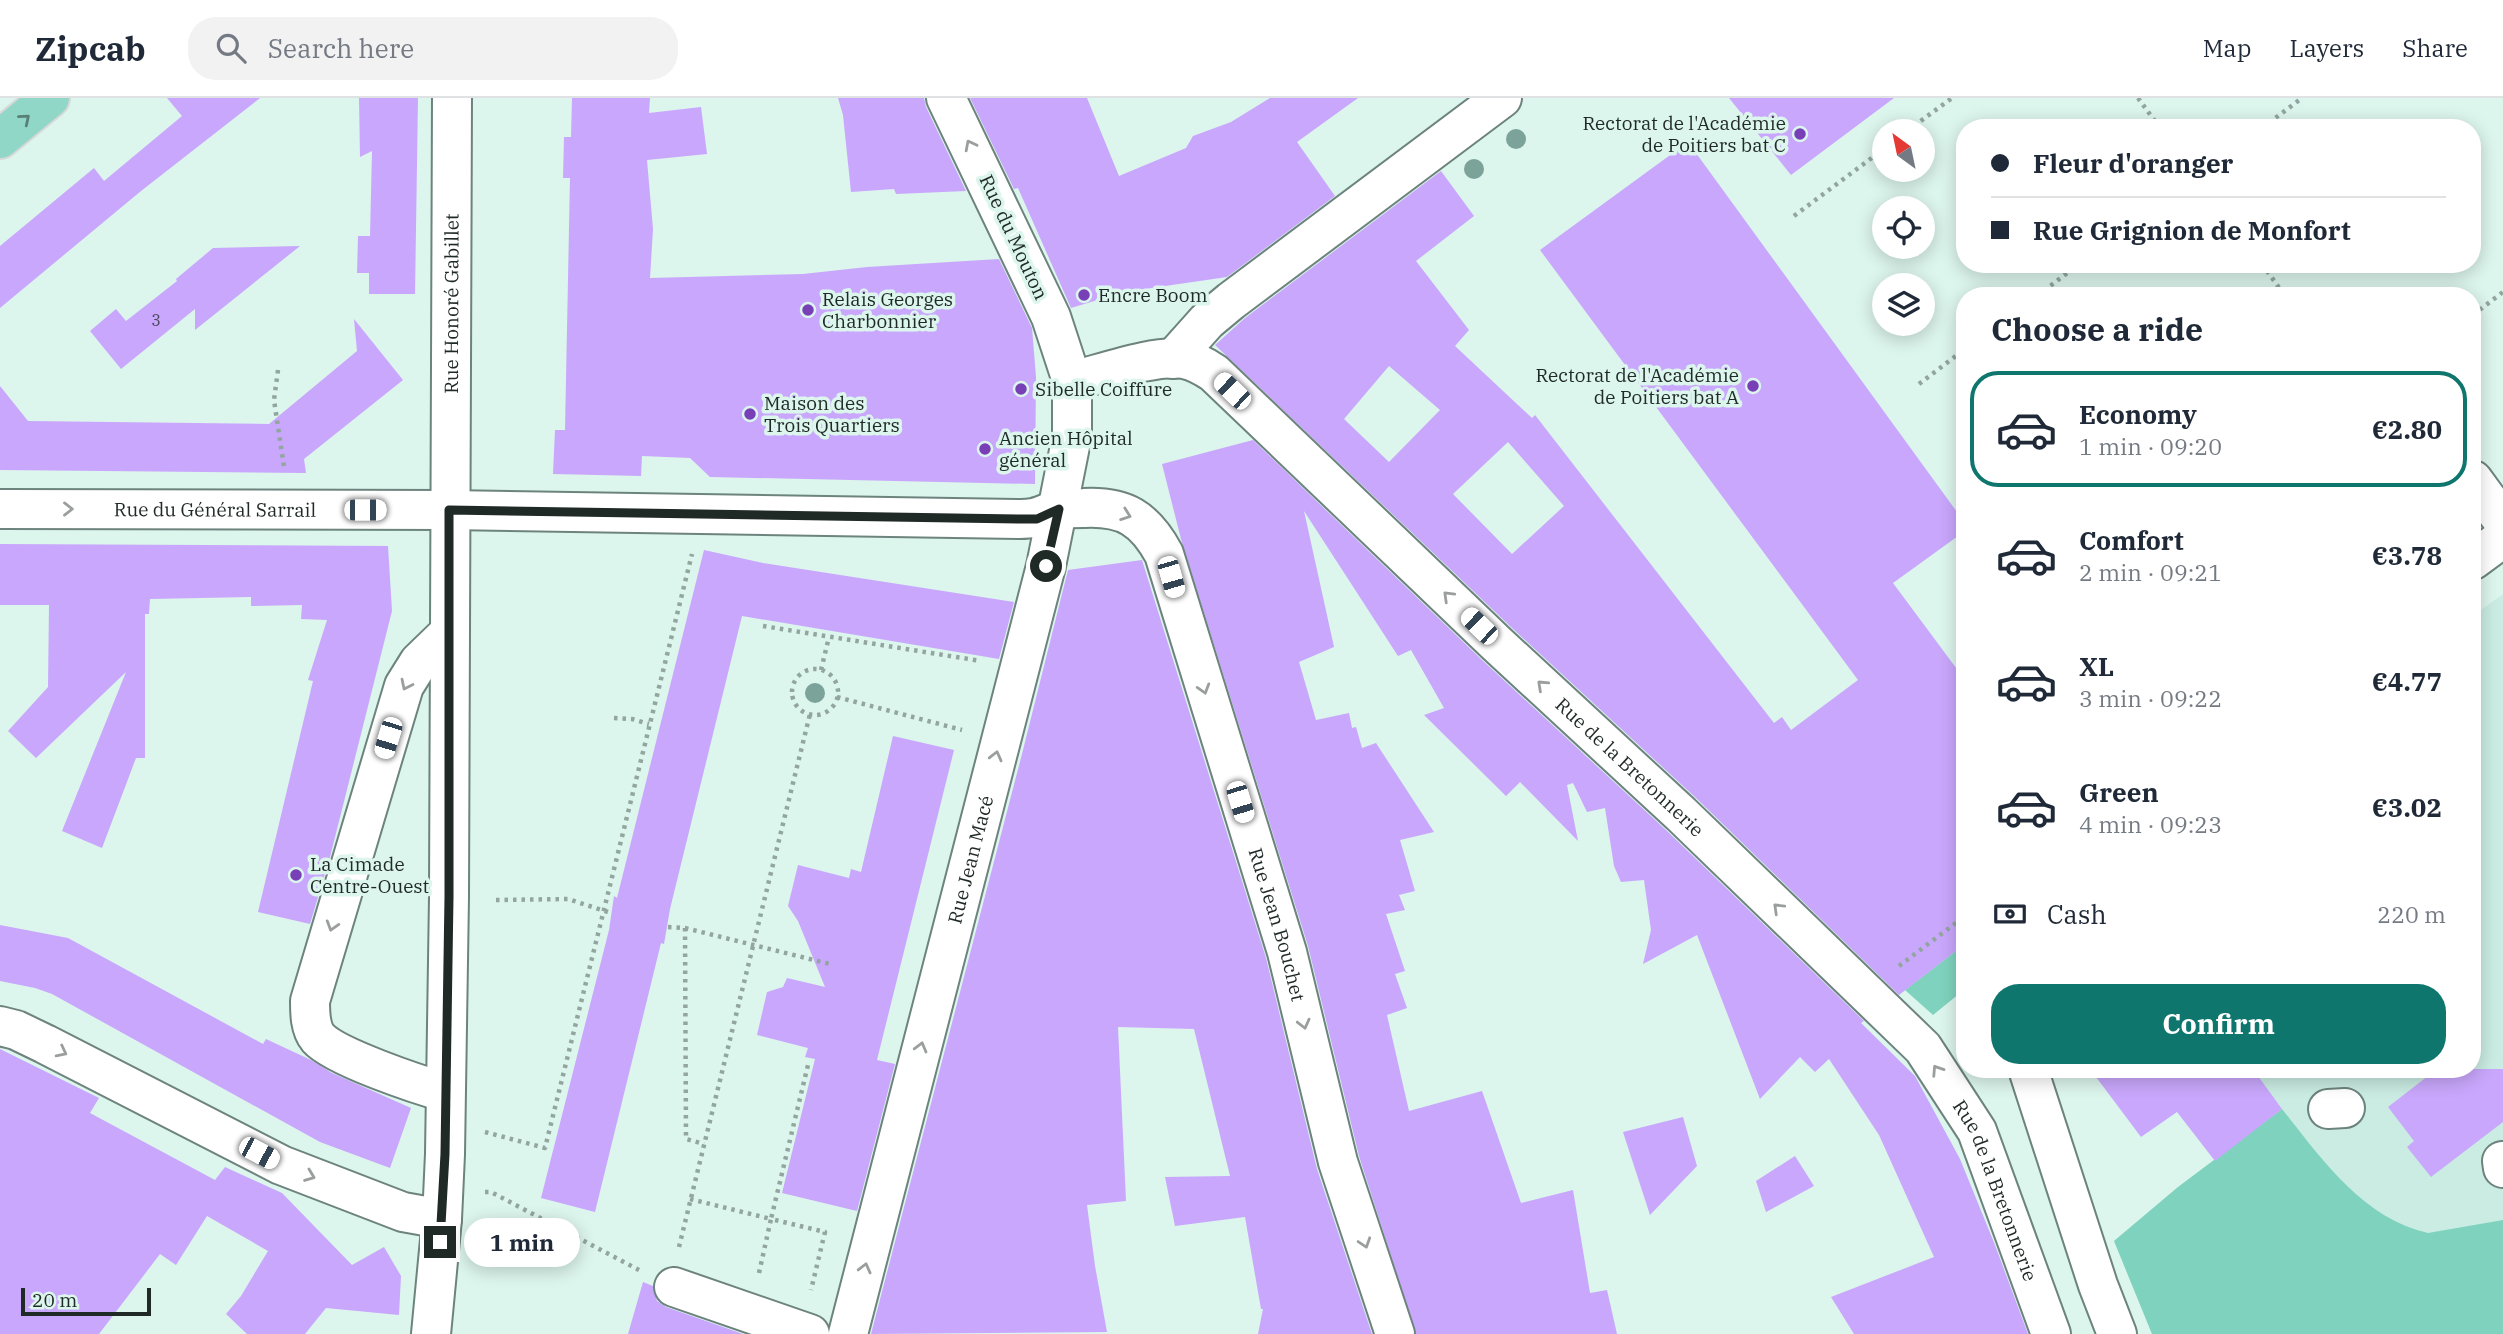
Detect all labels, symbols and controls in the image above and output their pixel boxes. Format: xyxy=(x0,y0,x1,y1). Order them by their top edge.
search box xyxy=(188,17,678,80)
text: Zipcab xyxy=(35,27,146,70)
icon: search xyxy=(212,29,250,67)
text: Search here xyxy=(268,31,414,65)
text: Map xyxy=(2203,32,2251,64)
text: Layers xyxy=(2289,32,2364,64)
text: Share xyxy=(2402,32,2468,64)
place label: Rectorat de l'Académie de Poitiers bat C xyxy=(1583,111,1786,157)
one-way arrow xyxy=(17,114,29,127)
north arrow xyxy=(1872,119,1936,182)
map controls xyxy=(1872,119,1935,336)
marker: Rectorat de l'Académie de Poitiers bat C xyxy=(1792,126,1808,142)
one-way arrow xyxy=(965,139,978,152)
text: Fleur d'oranger xyxy=(2033,146,2233,180)
street label: Rue du Mouton xyxy=(975,171,1053,303)
button: locate xyxy=(1872,196,1935,259)
street label: Rue Honoré Gabillet xyxy=(439,213,464,394)
text: Rue Grignion de Monfort xyxy=(2033,213,2351,247)
button: layers xyxy=(1872,273,1935,336)
place label: Encre Boom xyxy=(1098,283,1208,307)
place label: Relais Georges Charbonnier xyxy=(822,287,953,333)
marker: Encre Boom xyxy=(1076,287,1092,303)
marker: Relais Georges Charbonnier xyxy=(800,302,816,318)
text: Choose a ride xyxy=(1991,308,2203,350)
house number: 3 xyxy=(151,310,161,330)
place label: Rectorat de l'Académie de Poitiers bat A xyxy=(1536,363,1739,409)
car xyxy=(1210,369,1255,413)
place label: Sibelle Coiffure xyxy=(1035,377,1172,401)
marker: Rectorat de l'Académie de Poitiers bat A xyxy=(1745,378,1761,394)
marker: Sibelle Coiffure xyxy=(1013,381,1029,397)
place label: Maison des Trois Quartiers xyxy=(764,391,900,437)
text: Economy xyxy=(2079,397,2197,431)
icon: car xyxy=(1995,398,2058,461)
marker: Maison des Trois Quartiers xyxy=(742,406,758,422)
text: €2.80 xyxy=(2372,412,2442,446)
place label: Ancien Hôpital général xyxy=(999,426,1133,472)
text: 1 min · 09:20 xyxy=(2079,431,2222,461)
marker: Ancien Hôpital général xyxy=(977,441,993,457)
street label: Rue du Général Sarrail xyxy=(114,497,317,522)
car xyxy=(345,500,387,521)
one-way arrow xyxy=(63,501,74,517)
one-way arrow xyxy=(1119,506,1131,520)
text: Comfort xyxy=(2079,523,2184,557)
icon: car xyxy=(1995,524,2058,587)
text: €3.78 xyxy=(2372,538,2442,572)
route start xyxy=(1030,550,1062,582)
car xyxy=(1156,554,1187,600)
text: 2 min · 09:21 xyxy=(2079,557,2222,587)
one-way arrow xyxy=(1443,592,1456,605)
car xyxy=(1457,604,1502,648)
text: XL xyxy=(2079,649,2114,683)
icon: car xyxy=(1995,650,2058,713)
text: €4.77 xyxy=(2372,664,2442,698)
one-way arrow xyxy=(400,678,414,690)
one-way arrow xyxy=(1537,680,1550,693)
one-way arrow xyxy=(1196,682,1211,694)
text: 3 min · 09:22 xyxy=(2079,683,2222,713)
street label: Rue de la Bretonnerie xyxy=(1551,692,1709,842)
car xyxy=(372,715,405,761)
one-way arrow xyxy=(988,750,1003,762)
text: Green xyxy=(2079,775,2159,809)
icon: car xyxy=(1995,776,2058,839)
car xyxy=(1224,779,1257,825)
text: €3.02 xyxy=(2372,790,2442,824)
street label: Rue Jean Macé xyxy=(942,793,998,926)
text: 4 min · 09:23 xyxy=(2079,809,2222,839)
street label: Rue Jean Bouchet xyxy=(1244,845,1311,1004)
place label: La Cimade Centre-Ouest xyxy=(310,852,429,898)
marker: La Cimade Centre-Ouest xyxy=(288,867,304,883)
icon: cash xyxy=(1991,895,2029,933)
text: Cash xyxy=(2047,897,2107,931)
text: 220 m xyxy=(2377,899,2446,929)
one-way arrow xyxy=(1774,904,1787,917)
one-way arrow xyxy=(325,920,340,932)
button: Confirm xyxy=(1991,984,2446,1064)
one-way arrow xyxy=(1296,1018,1310,1030)
one-way arrow xyxy=(913,1042,927,1054)
one-way arrow xyxy=(55,1044,68,1058)
one-way arrow xyxy=(1933,1065,1946,1078)
street label: Rue de la Bretonnerie xyxy=(1948,1095,2043,1284)
car xyxy=(236,1134,283,1172)
one-way arrow xyxy=(303,1167,315,1181)
callout: 1 min xyxy=(464,1218,580,1266)
route end xyxy=(424,1226,456,1258)
text: 1 min xyxy=(490,1227,554,1257)
one-way arrow xyxy=(1357,1236,1371,1248)
one-way arrow xyxy=(857,1262,871,1274)
scale bar xyxy=(21,1285,150,1317)
text: 20 m xyxy=(32,1288,77,1312)

